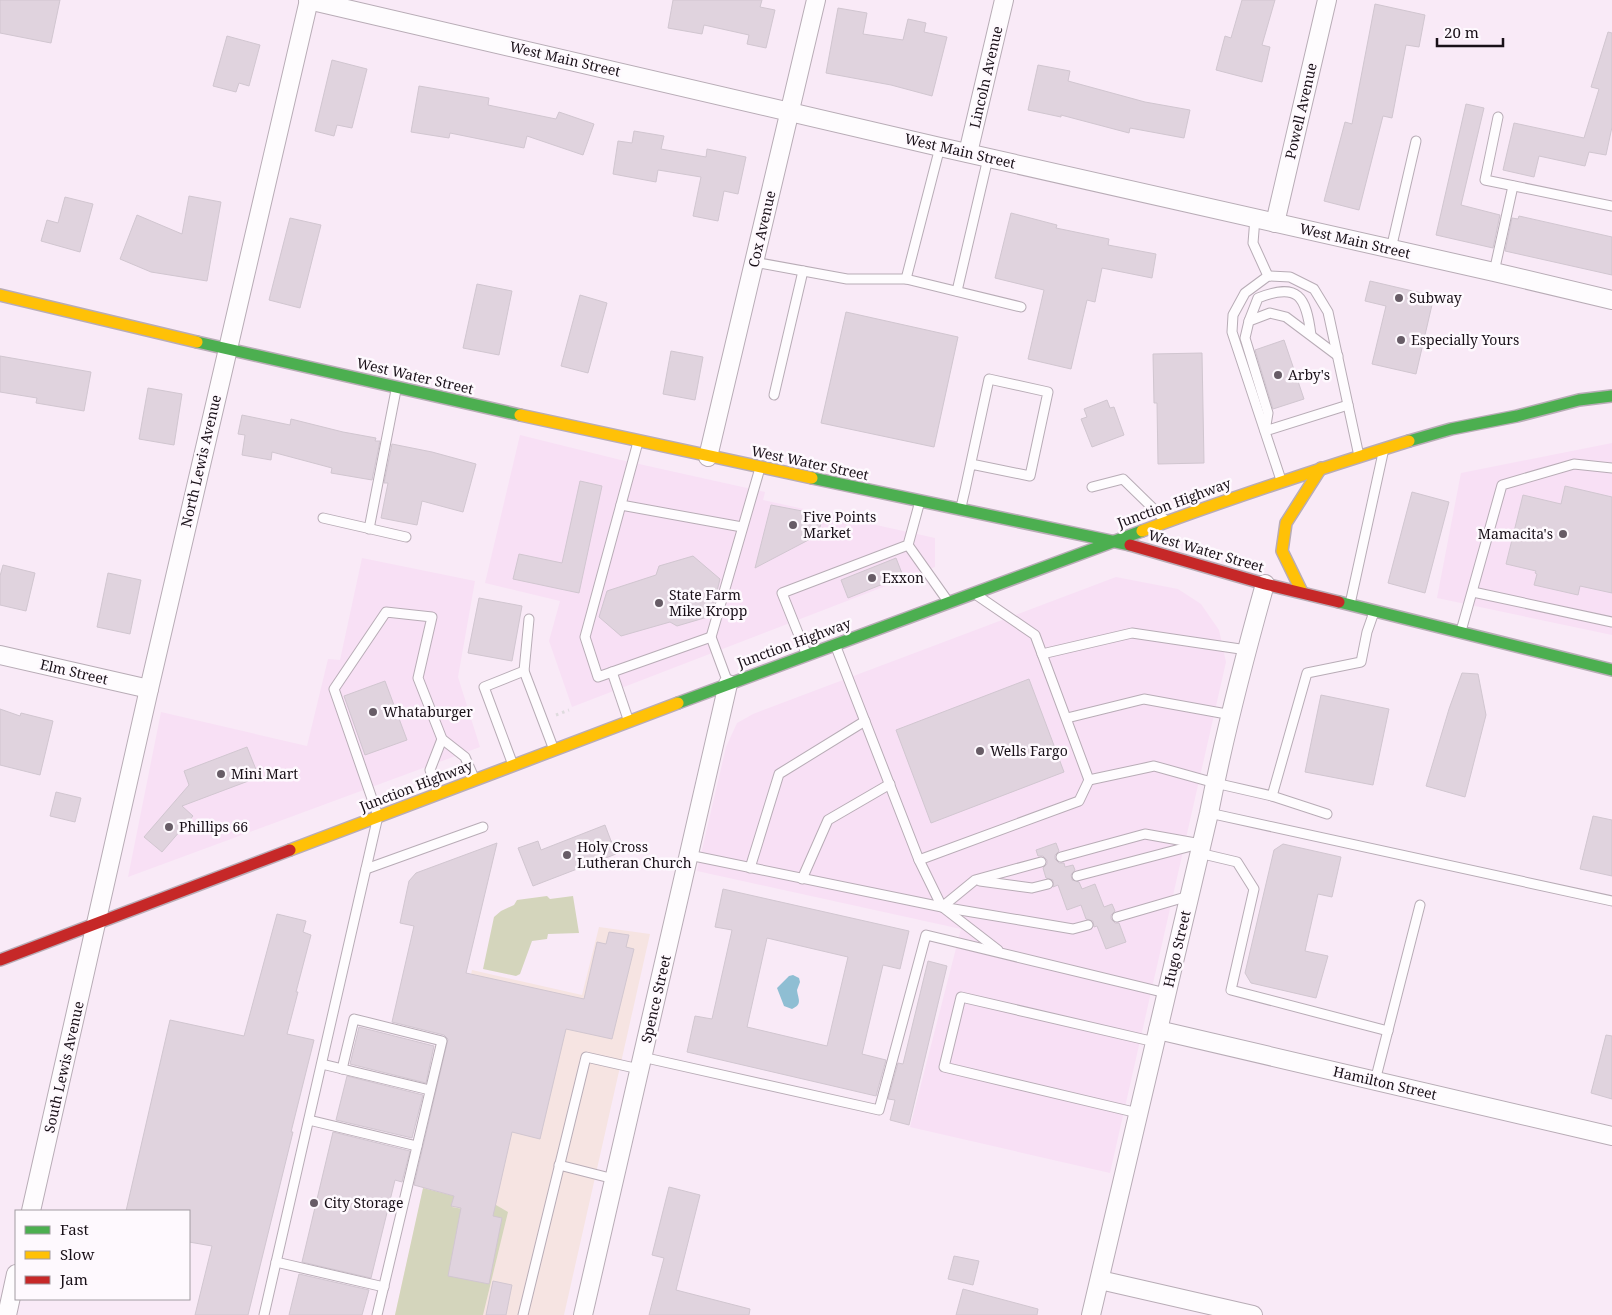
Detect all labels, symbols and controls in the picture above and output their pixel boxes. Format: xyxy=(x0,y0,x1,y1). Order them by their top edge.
scale bar xyxy=(1437,15,1503,47)
text: 20 m xyxy=(1444,22,1479,42)
street label: Lincoln Avenue xyxy=(965,24,1006,130)
street label: West Main Street xyxy=(508,37,623,81)
street label: Powell Avenue xyxy=(1280,61,1321,161)
street label: West Main Street xyxy=(903,129,1018,173)
street label: Cox Avenue xyxy=(743,189,780,269)
street label: West Main Street xyxy=(1298,219,1413,263)
place label: Subway xyxy=(1409,288,1462,307)
marker: Subway xyxy=(1393,292,1405,304)
place label: Especially Yours xyxy=(1411,330,1519,349)
marker: Especially Yours xyxy=(1395,334,1407,346)
street label: West Water Street xyxy=(355,353,476,398)
place label: Arby's xyxy=(1288,365,1330,384)
marker: Arby's xyxy=(1272,369,1284,381)
street label: North Lewis Avenue xyxy=(176,393,225,529)
street label: West Water Street xyxy=(750,441,871,484)
street label: Junction Highway xyxy=(1113,473,1233,532)
place label: Five Points Market xyxy=(803,507,876,542)
marker: Five Points Market xyxy=(787,519,799,531)
place label: Mamacita's xyxy=(1478,524,1553,543)
street label: West Water Street xyxy=(1146,525,1266,576)
marker: Mamacita's xyxy=(1557,528,1569,540)
place label: Exxon xyxy=(882,568,924,587)
marker: Exxon xyxy=(866,572,878,584)
place label: State Farm Mike Kropp xyxy=(669,585,747,620)
marker: State Farm Mike Kropp xyxy=(653,597,665,609)
street label: Junction Highway xyxy=(733,613,853,672)
street label: Elm Street xyxy=(38,654,110,689)
place label: Whataburger xyxy=(383,702,473,721)
marker: Whataburger xyxy=(367,706,379,718)
place label: Wells Fargo xyxy=(990,741,1068,760)
marker: Wells Fargo xyxy=(974,745,986,757)
street label: Junction Highway xyxy=(356,755,475,816)
place label: Mini Mart xyxy=(231,764,298,783)
marker: Mini Mart xyxy=(215,768,227,780)
place label: Phillips 66 xyxy=(179,817,248,836)
marker: Phillips 66 xyxy=(163,821,175,833)
place label: Holy Cross Lutheran Church xyxy=(577,837,692,872)
marker: Holy Cross Lutheran Church xyxy=(561,849,573,861)
street label: Hugo Street xyxy=(1158,909,1195,989)
street label: Spence Street xyxy=(636,953,675,1045)
street label: South Lewis Avenue xyxy=(39,999,88,1135)
street label: Hamilton Street xyxy=(1331,1061,1439,1104)
place label: City Storage xyxy=(324,1193,403,1212)
marker: City Storage xyxy=(308,1197,320,1209)
legend xyxy=(15,1210,190,1300)
text: Fast xyxy=(60,1219,89,1239)
text: Slow xyxy=(60,1244,94,1264)
text: Jam xyxy=(59,1269,88,1289)

